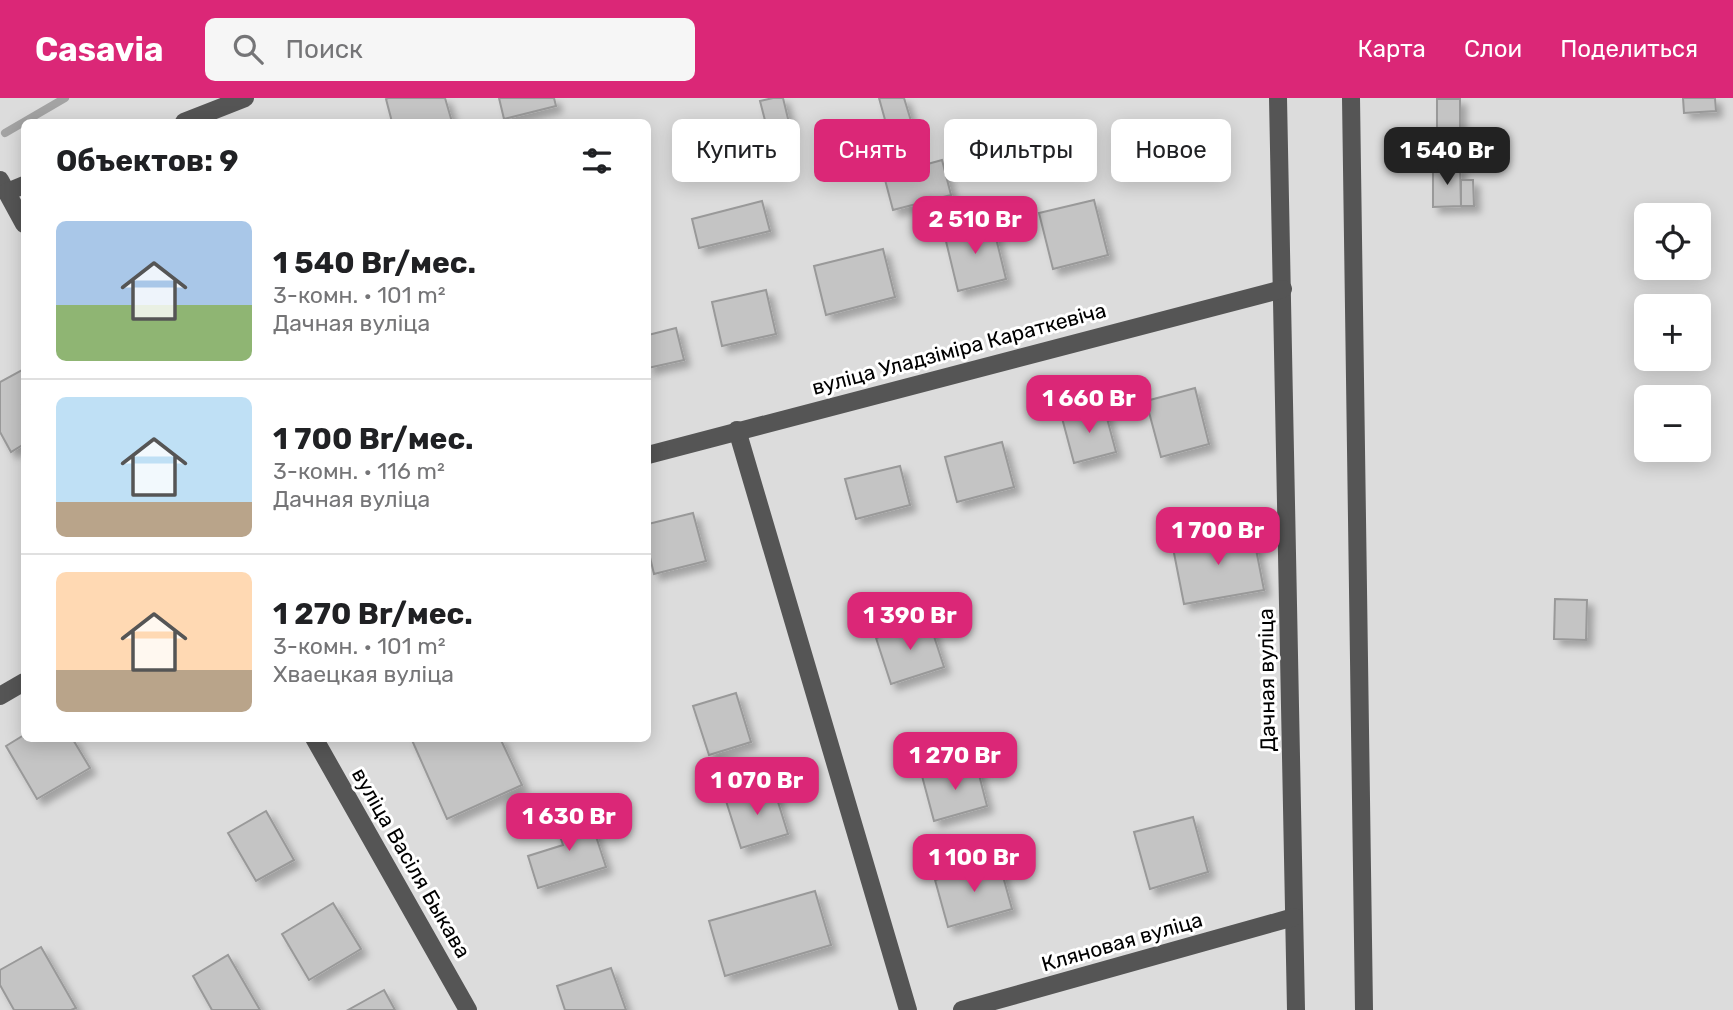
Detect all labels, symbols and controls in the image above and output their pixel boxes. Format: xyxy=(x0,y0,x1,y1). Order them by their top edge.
search box xyxy=(205,18,695,81)
text: Casavia xyxy=(35,30,163,69)
icon: search xyxy=(229,30,267,68)
text: Поиск xyxy=(285,34,363,65)
text: Карта xyxy=(1357,35,1426,63)
text: Слои xyxy=(1464,35,1522,63)
text: Поделиться xyxy=(1560,35,1698,63)
chip: Купить xyxy=(672,119,800,182)
chip: Снять xyxy=(814,119,930,182)
chip: Фильтры xyxy=(944,119,1097,182)
chip: Новое xyxy=(1111,119,1231,182)
pin: 1 540 Br xyxy=(1375,127,1519,187)
text: 1 540 Br xyxy=(1400,136,1494,164)
icon: filters xyxy=(578,142,616,180)
text: Объектов: 9 xyxy=(56,143,239,179)
pin: 2 510 Br xyxy=(903,197,1047,256)
map controls xyxy=(1634,203,1711,462)
button: locate xyxy=(1634,203,1711,280)
text: 2 510 Br xyxy=(928,205,1022,233)
text: 1 540 Br/мес. xyxy=(273,245,476,281)
icon: home xyxy=(112,249,196,333)
text: 3-комн. · 101 m² xyxy=(273,281,446,309)
button: + xyxy=(1634,294,1711,371)
street label: вуліца Уладзіміра Караткевіча xyxy=(809,297,1109,400)
text: Дачная вуліца xyxy=(273,309,430,337)
pin: 1 660 Br xyxy=(1017,376,1161,435)
text: 1 660 Br xyxy=(1042,384,1136,412)
button: − xyxy=(1634,385,1711,462)
text: 1 700 Br/мес. xyxy=(273,421,474,457)
icon: home xyxy=(112,425,196,509)
text: 3-комн. · 116 m² xyxy=(273,457,445,485)
text: Дачная вуліца xyxy=(273,485,430,513)
pin: 1 700 Br xyxy=(1146,508,1290,567)
text: 1 700 Br xyxy=(1172,516,1264,544)
pin: 1 390 Br xyxy=(838,592,982,652)
text: 1 270 Br/мес. xyxy=(273,596,473,632)
icon: home xyxy=(112,600,196,684)
text: 1 390 Br xyxy=(863,601,957,629)
street label: Дачная вуліца xyxy=(1253,608,1280,752)
text: 3-комн. · 101 m² xyxy=(273,632,446,660)
text: Хваецкая вуліца xyxy=(273,660,454,688)
pin: 1 270 Br xyxy=(883,732,1027,792)
text: 1 270 Br xyxy=(909,741,1001,769)
pin: 1 070 Br xyxy=(685,758,829,817)
street label: вуліца Васіля Быкава xyxy=(347,763,476,962)
text: 1 070 Br xyxy=(711,766,803,794)
pin: 1 630 Br xyxy=(497,794,641,853)
text: 1 630 Br xyxy=(522,802,616,830)
pin: 1 100 Br xyxy=(902,834,1046,894)
text: 1 100 Br xyxy=(929,843,1019,871)
street label: Кляновая вуліца xyxy=(1038,907,1205,976)

